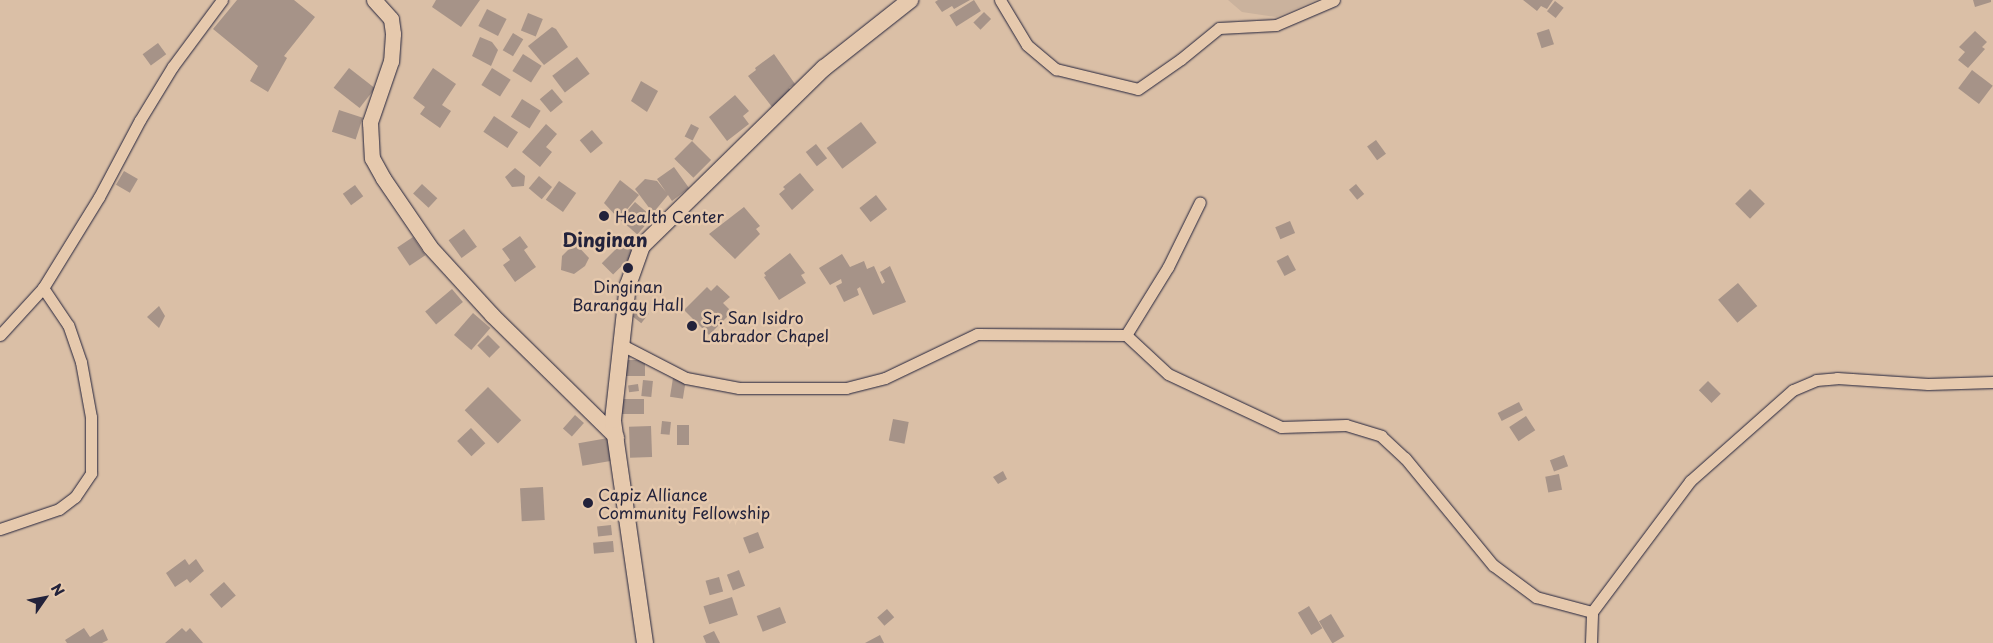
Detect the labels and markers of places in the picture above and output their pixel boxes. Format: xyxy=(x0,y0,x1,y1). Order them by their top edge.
place label: Health Center xyxy=(615,206,725,226)
marker: Health Center xyxy=(597,209,611,223)
marker: Dinginan Barangay Hall xyxy=(622,262,634,274)
place label: Dinginan Barangay Hall xyxy=(572,276,684,314)
place label: Sr. San Isidro Labrador Chapel xyxy=(702,307,830,345)
marker: Sr. San Isidro Labrador Chapel xyxy=(686,320,698,332)
place label: Capiz Alliance Community Fellowship xyxy=(598,484,771,522)
marker: Capiz Alliance Community Fellowship xyxy=(582,497,594,509)

